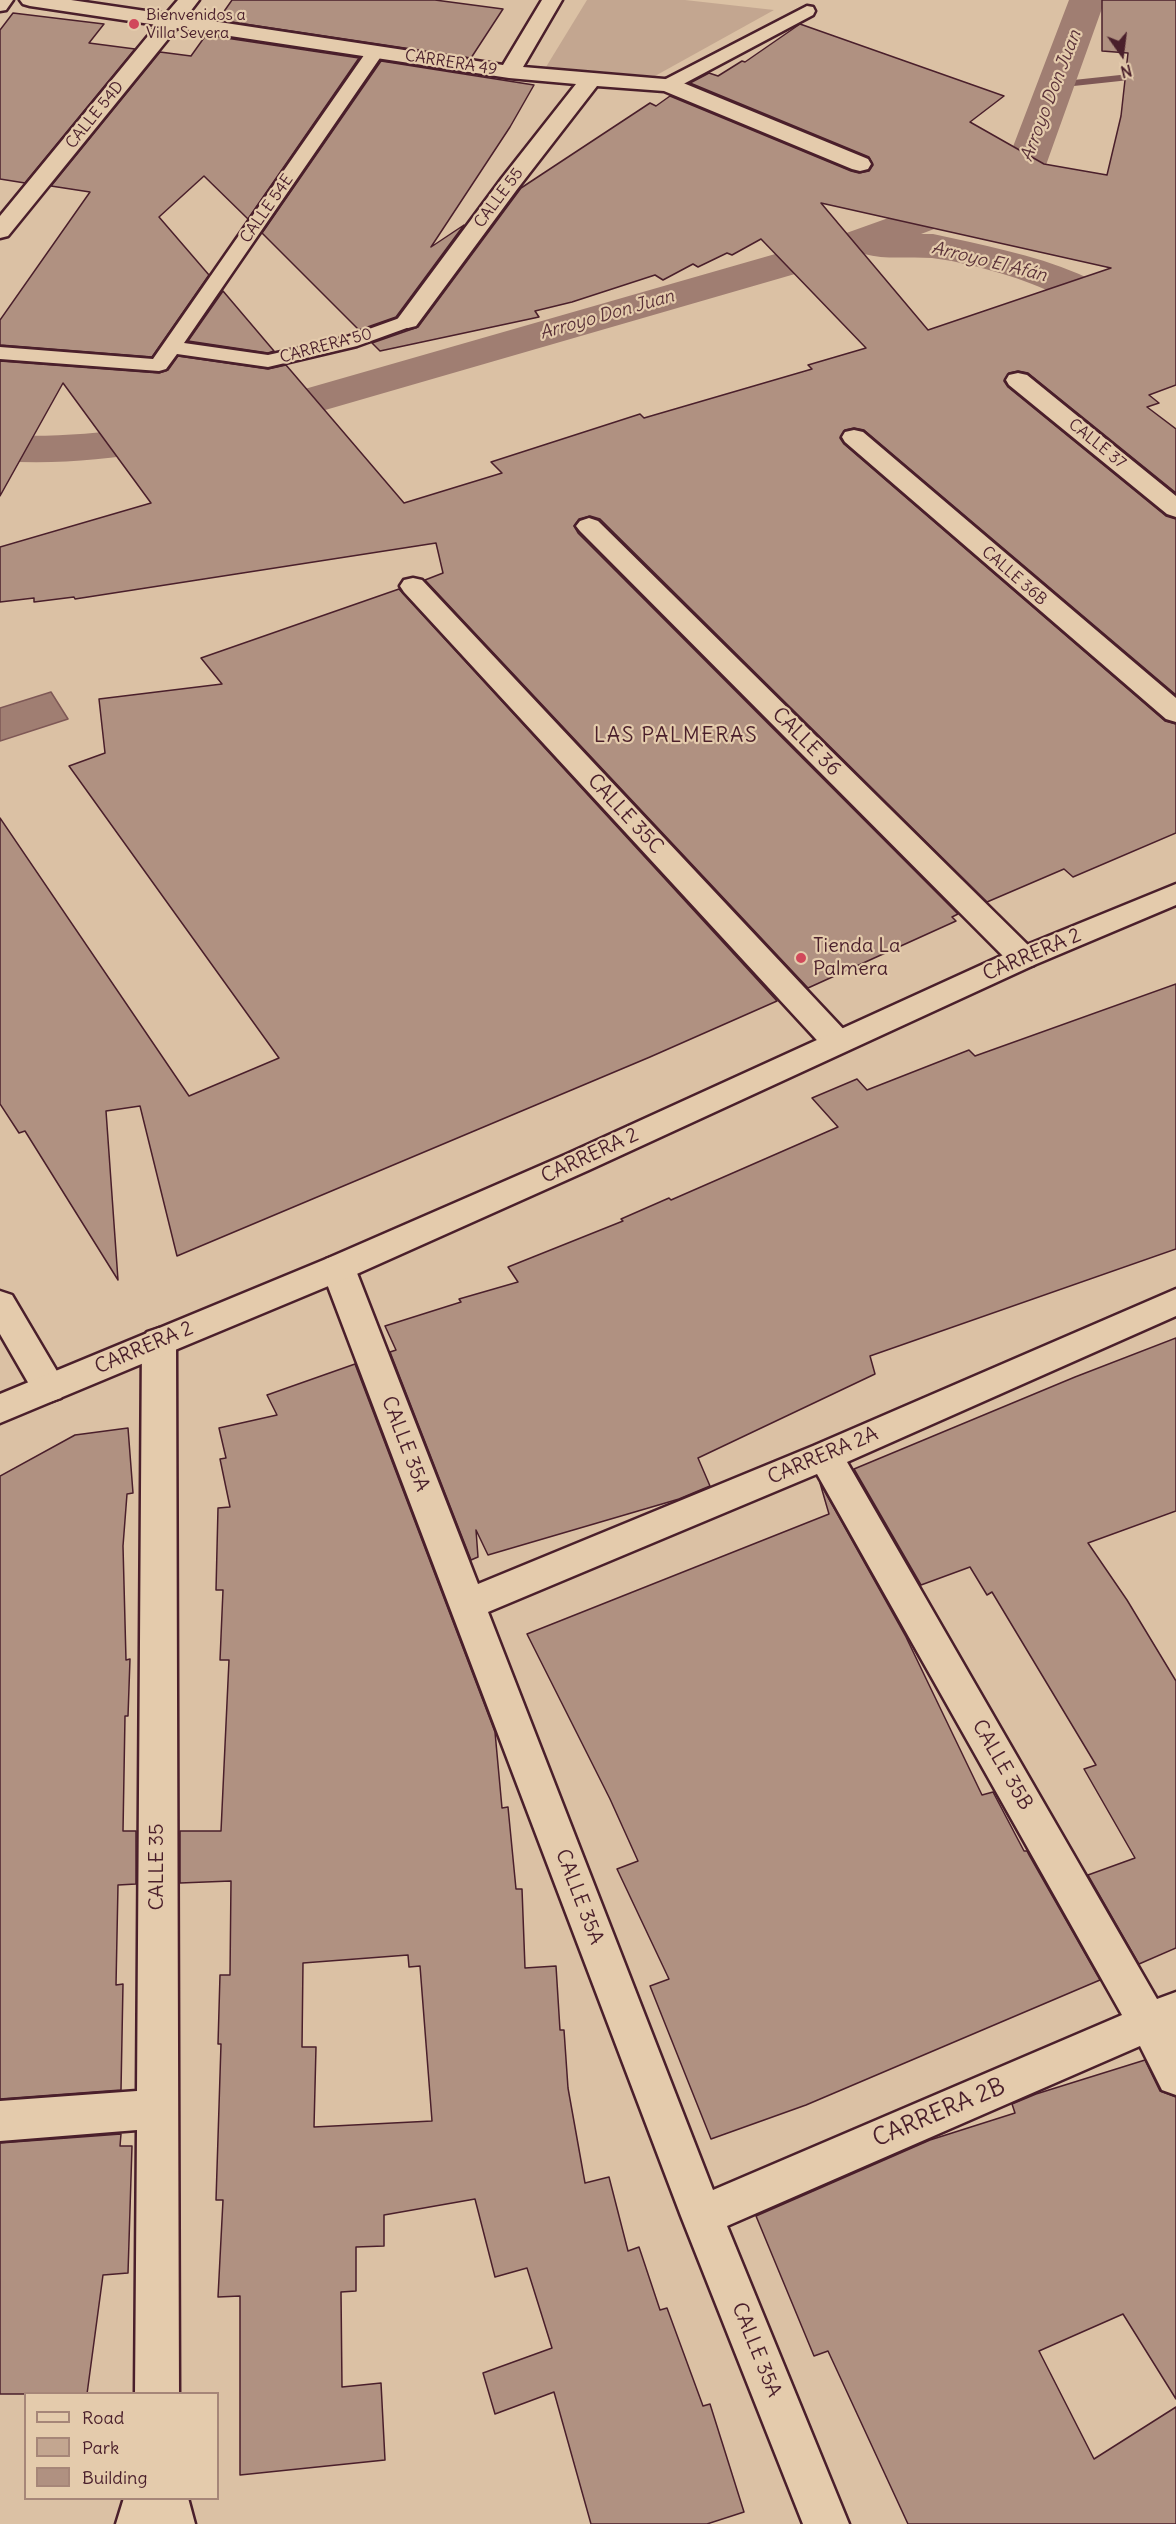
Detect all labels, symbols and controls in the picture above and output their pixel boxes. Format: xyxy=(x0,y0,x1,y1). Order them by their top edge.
place label: Bienvenidos a Villa Severa xyxy=(146,5,246,43)
marker: Bienvenidos a Villa Severa xyxy=(127,17,141,31)
north arrow xyxy=(1092,24,1152,84)
water label: Arroyo Don Juan xyxy=(1016,27,1086,165)
street label: CARRERA 49 xyxy=(403,46,499,80)
text: N xyxy=(1119,60,1134,83)
street label: CALLE 54D xyxy=(62,77,128,153)
street label: CALLE 55 xyxy=(470,164,528,232)
street label: CALLE 54E xyxy=(236,171,298,247)
water label: Arroyo El Afán xyxy=(929,237,1049,287)
water label: Arroyo Don Juan xyxy=(537,286,677,344)
street label: CARRERA 50 xyxy=(278,324,374,368)
street label: CALLE 37 xyxy=(1064,415,1130,473)
street label: CALLE 36B xyxy=(977,542,1051,610)
street label: CALLE 36 xyxy=(767,703,845,781)
district label: LAS PALMERAS xyxy=(594,723,758,749)
street label: CALLE 35C xyxy=(582,769,668,859)
street label: CARRERA 2 xyxy=(979,924,1085,986)
place label: Tienda La Palmera xyxy=(813,934,900,981)
marker: Tienda La Palmera xyxy=(794,951,808,965)
street label: CARRERA 2 xyxy=(538,1123,642,1189)
street label: CARRERA 2 xyxy=(91,1317,197,1379)
street label: CALLE 35A xyxy=(376,1393,434,1495)
street label: CARRERA 2A xyxy=(764,1422,882,1490)
street label: CALLE 35B xyxy=(967,1716,1037,1814)
street label: CALLE 35 xyxy=(145,1823,169,1911)
street label: CALLE 35A xyxy=(550,1846,608,1948)
street label: CARRERA 2B xyxy=(868,2072,1010,2154)
street label: CALLE 35A xyxy=(726,2299,786,2401)
legend xyxy=(24,2392,219,2500)
text: Road xyxy=(82,2406,124,2429)
text: Park xyxy=(82,2436,119,2459)
text: Building xyxy=(82,2466,147,2489)

